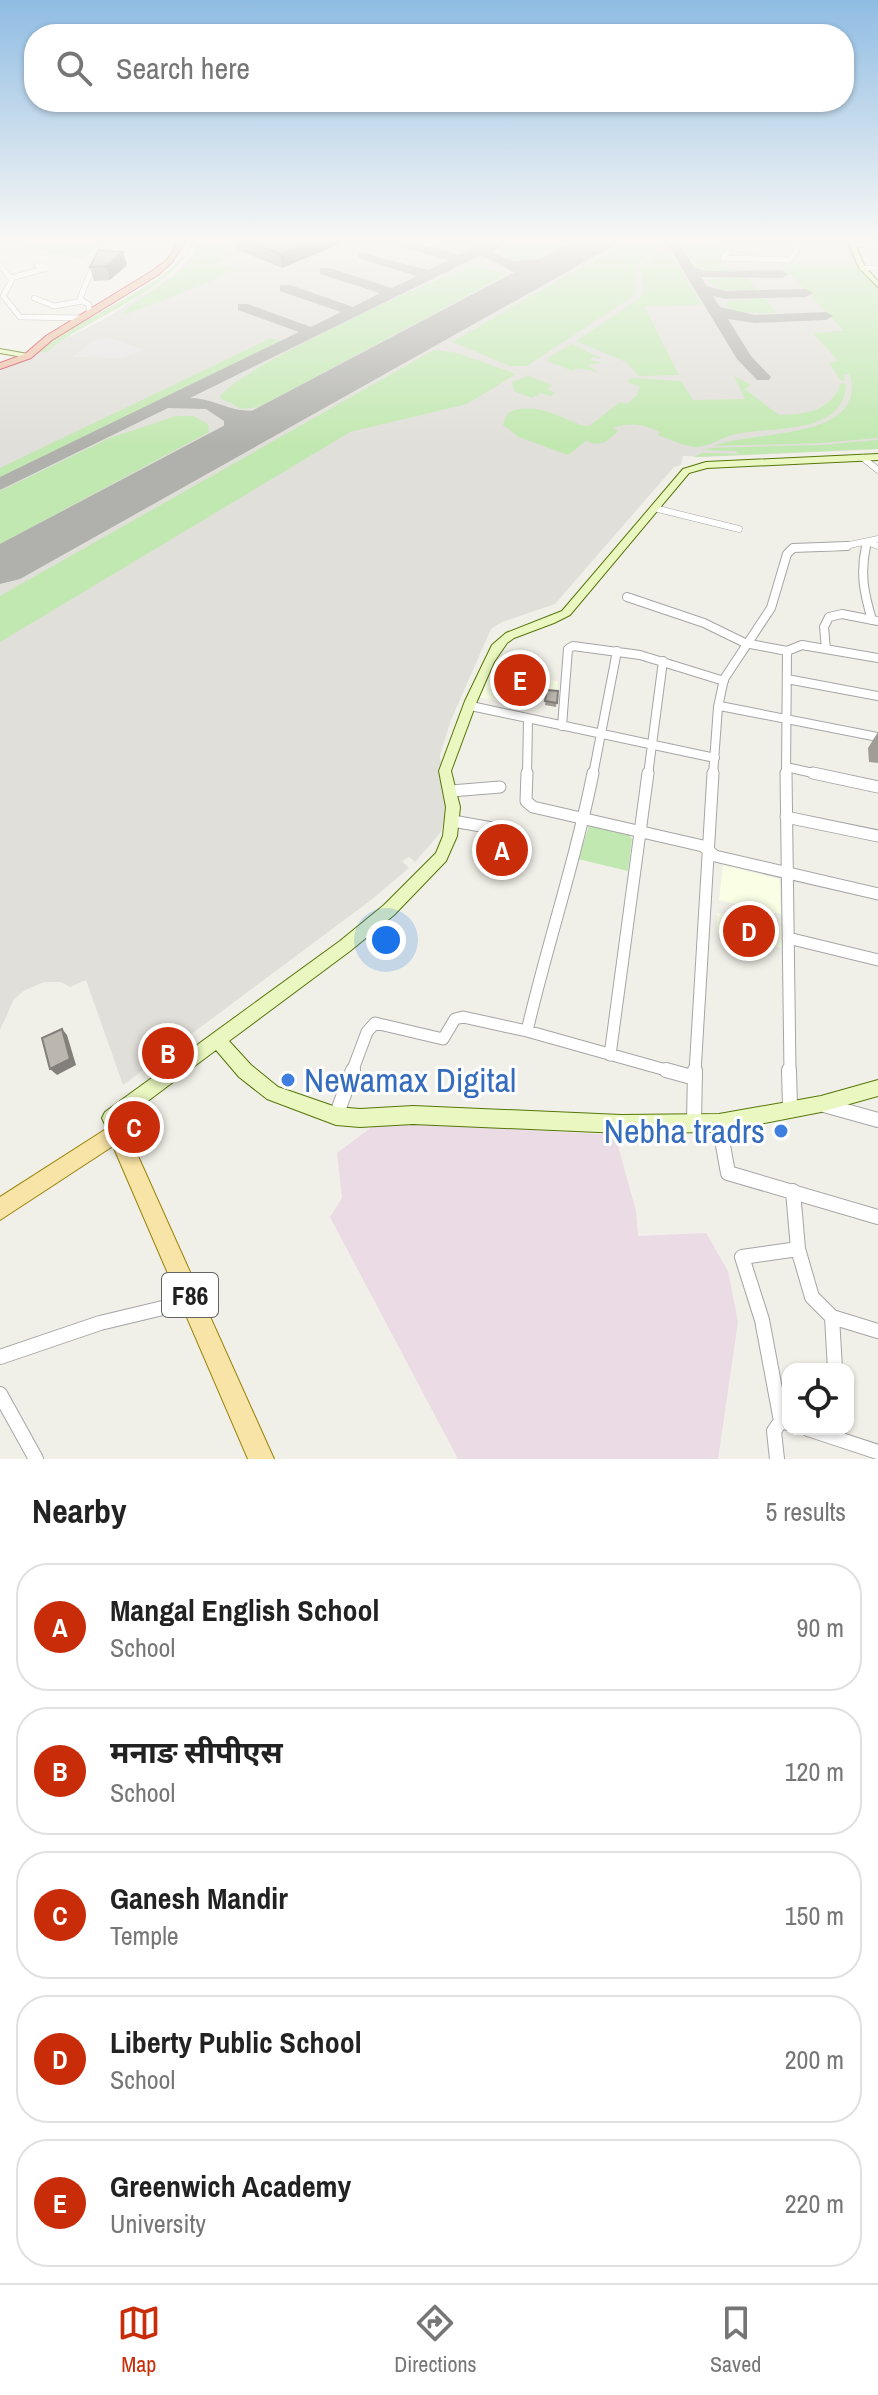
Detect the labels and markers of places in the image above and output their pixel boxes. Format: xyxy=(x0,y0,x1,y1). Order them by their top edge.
pin: E xyxy=(494,650,546,710)
pin: A xyxy=(476,820,528,880)
pin: D xyxy=(723,901,775,961)
pin: B xyxy=(142,1023,194,1083)
place label: Newamax Digital xyxy=(304,1057,516,1103)
marker: Newamax Digital xyxy=(279,1071,297,1089)
pin: C xyxy=(108,1097,160,1157)
place label: Nebha tradrs xyxy=(604,1108,765,1154)
marker: Nebha tradrs xyxy=(772,1122,790,1140)

